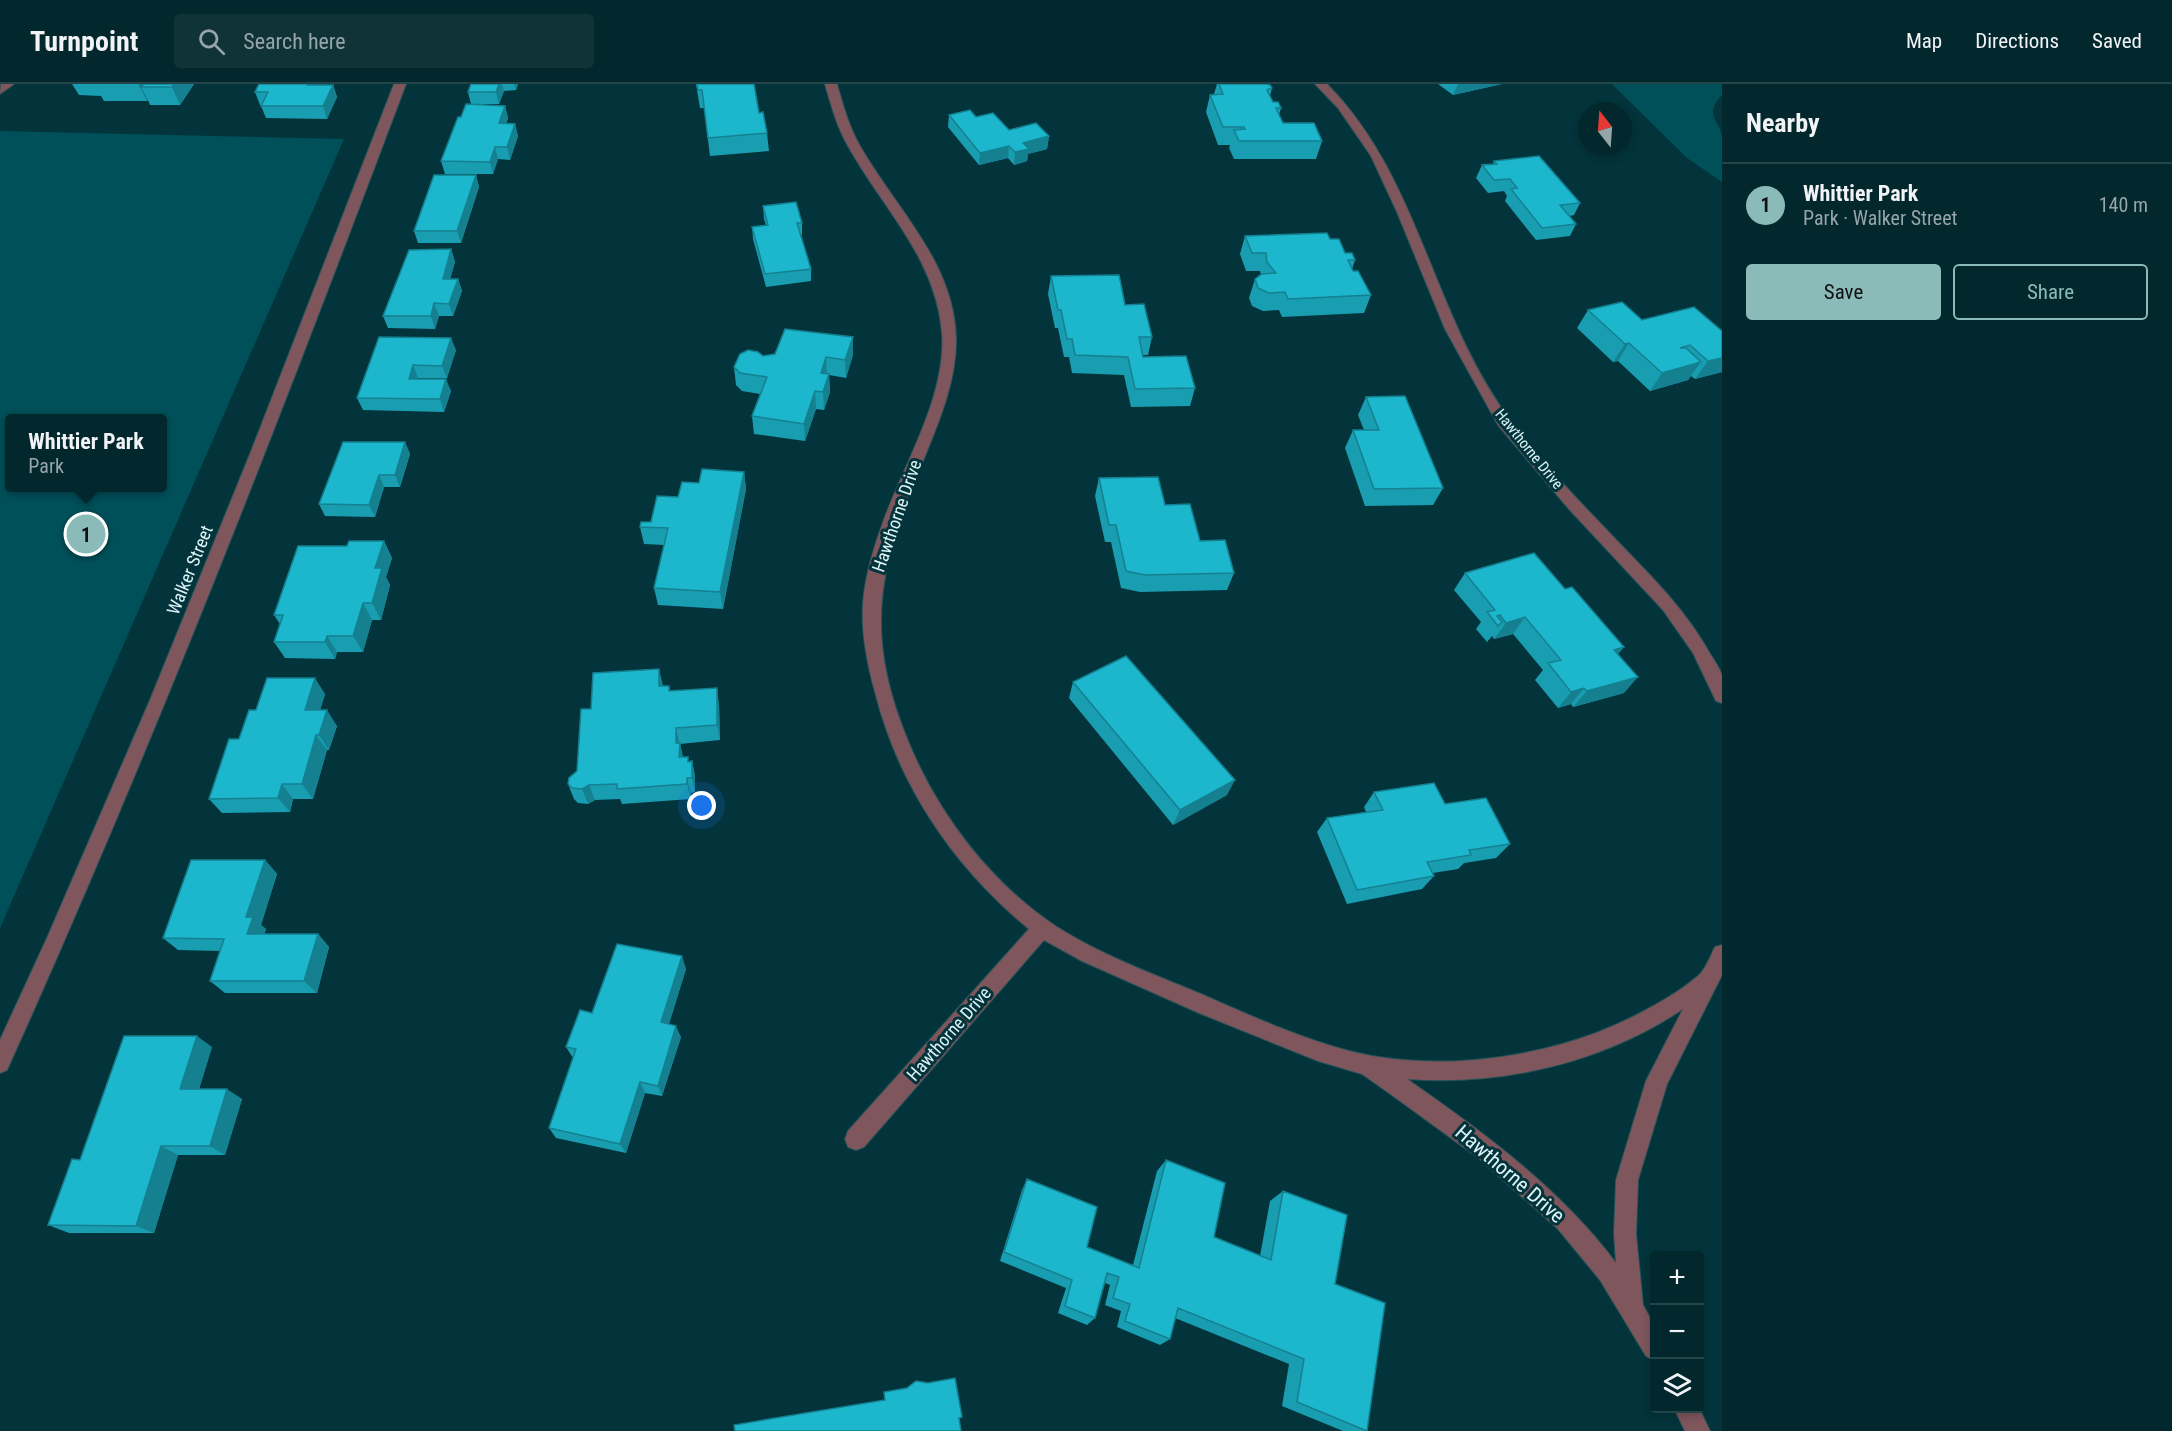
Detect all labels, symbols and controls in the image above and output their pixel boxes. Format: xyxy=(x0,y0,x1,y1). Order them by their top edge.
search box xyxy=(174,14,594,68)
text: Turnpoint xyxy=(30,25,138,58)
icon: search xyxy=(195,25,228,58)
text: Search here xyxy=(243,29,346,54)
text: Map xyxy=(1906,29,1942,53)
text: Directions xyxy=(1975,29,2059,53)
text: Saved xyxy=(2092,29,2142,53)
north arrow xyxy=(1578,102,1632,156)
text: Nearby xyxy=(1746,108,1820,138)
text: Whittier Park xyxy=(1803,181,1918,206)
text: 1 xyxy=(1760,193,1771,217)
text: 140 m xyxy=(2099,193,2148,217)
text: Park · Walker Street xyxy=(1803,206,1958,230)
button: Save xyxy=(1746,264,1941,320)
button: Share xyxy=(1953,264,2148,320)
street label: Hawthorne Drive xyxy=(1491,405,1567,493)
popup xyxy=(5,414,167,492)
text: Whittier Park xyxy=(28,429,144,454)
text: Park xyxy=(28,454,64,478)
street label: Hawthorne Drive xyxy=(868,457,926,575)
pin: 1 xyxy=(66,512,106,556)
street label: Walker Street xyxy=(162,522,217,617)
your location xyxy=(687,791,716,820)
street label: Hawthorne Drive xyxy=(902,983,995,1085)
street label: Hawthorne Drive xyxy=(1451,1120,1570,1228)
map controls xyxy=(1650,1251,1704,1413)
button: + xyxy=(1650,1251,1704,1305)
button: − xyxy=(1650,1305,1704,1359)
button: layers xyxy=(1650,1359,1704,1413)

